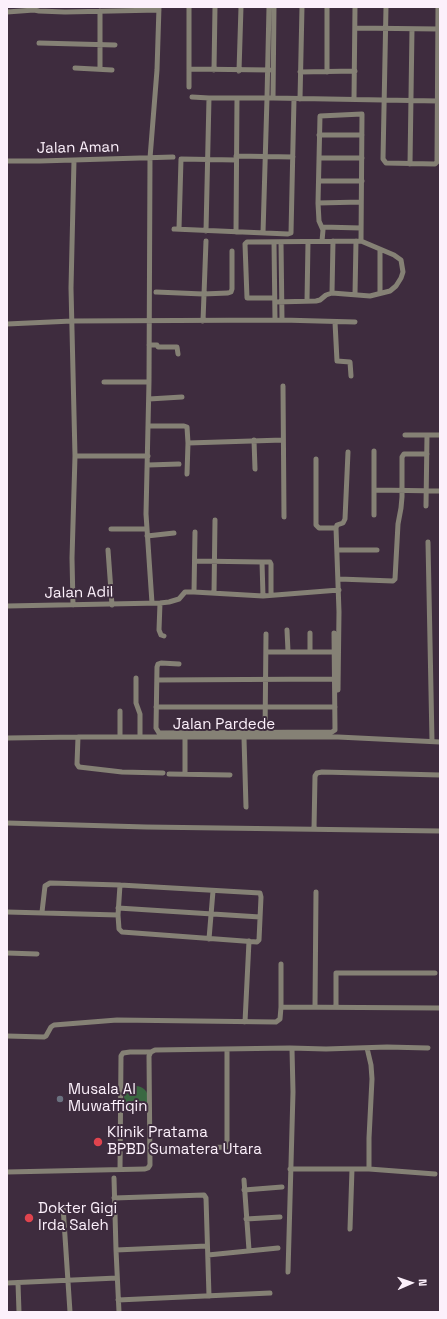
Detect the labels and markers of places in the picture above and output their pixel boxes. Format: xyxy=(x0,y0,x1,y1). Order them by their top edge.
place label: Musala Al Muwaffiqin xyxy=(68,1081,147,1116)
marker: Musala Al Muwaffiqin xyxy=(55,1094,65,1104)
place label: Klinik Pratama BPBD Sumatera Utara xyxy=(107,1124,262,1159)
marker: Klinik Pratama BPBD Sumatera Utara xyxy=(92,1136,104,1148)
place label: Dokter Gigi Irda Saleh xyxy=(38,1200,117,1235)
marker: Dokter Gigi Irda Saleh xyxy=(23,1212,35,1224)

